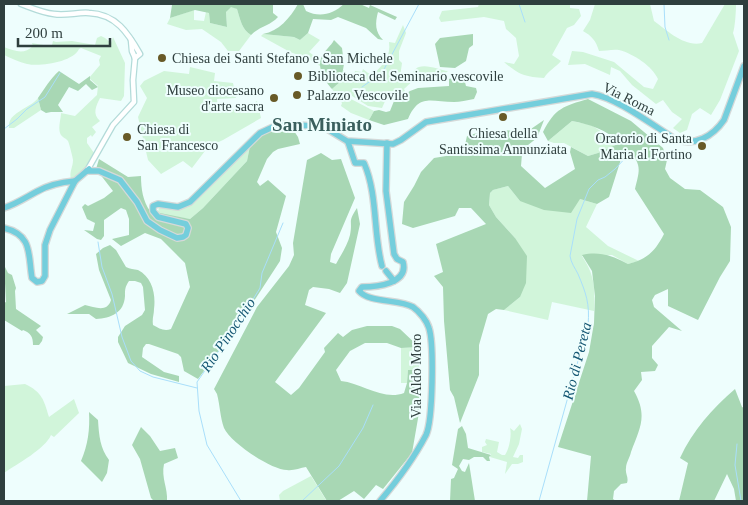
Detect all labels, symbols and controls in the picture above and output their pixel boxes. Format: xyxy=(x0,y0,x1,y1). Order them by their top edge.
scale bar xyxy=(18,15,110,47)
text: 200 m xyxy=(25,25,63,41)
place label: Chiesa dei Santi Stefano e San Michele xyxy=(172,51,393,66)
marker: Chiesa dei Santi Stefano e San Michele xyxy=(156,52,168,64)
place label: Biblioteca del Seminario vescovile xyxy=(308,69,504,84)
marker: Biblioteca del Seminario vescovile xyxy=(292,70,304,82)
street label: Via Roma xyxy=(601,80,658,119)
place label: Museo diocesano d'arte sacra xyxy=(166,83,265,114)
place label: Palazzo Vescovile xyxy=(307,88,408,103)
marker: Palazzo Vescovile xyxy=(291,89,303,101)
marker: Museo diocesano d'arte sacra xyxy=(268,92,280,104)
marker: Chiesa della Santissima Annunziata xyxy=(497,111,509,123)
district label: San Miniato xyxy=(272,114,372,135)
place label: Chiesa di San Francesco xyxy=(137,122,218,153)
place label: Chiesa della Santissima Annunziata xyxy=(439,126,568,157)
marker: Chiesa di San Francesco xyxy=(121,131,133,143)
place label: Oratorio di Santa Maria al Fortino xyxy=(596,131,693,162)
marker: Oratorio di Santa Maria al Fortino xyxy=(696,140,708,152)
water label: Rio Pinocchio xyxy=(197,295,259,376)
water label: Rio di Pereta xyxy=(559,321,594,402)
street label: Via Aldo Moro xyxy=(409,334,424,418)

